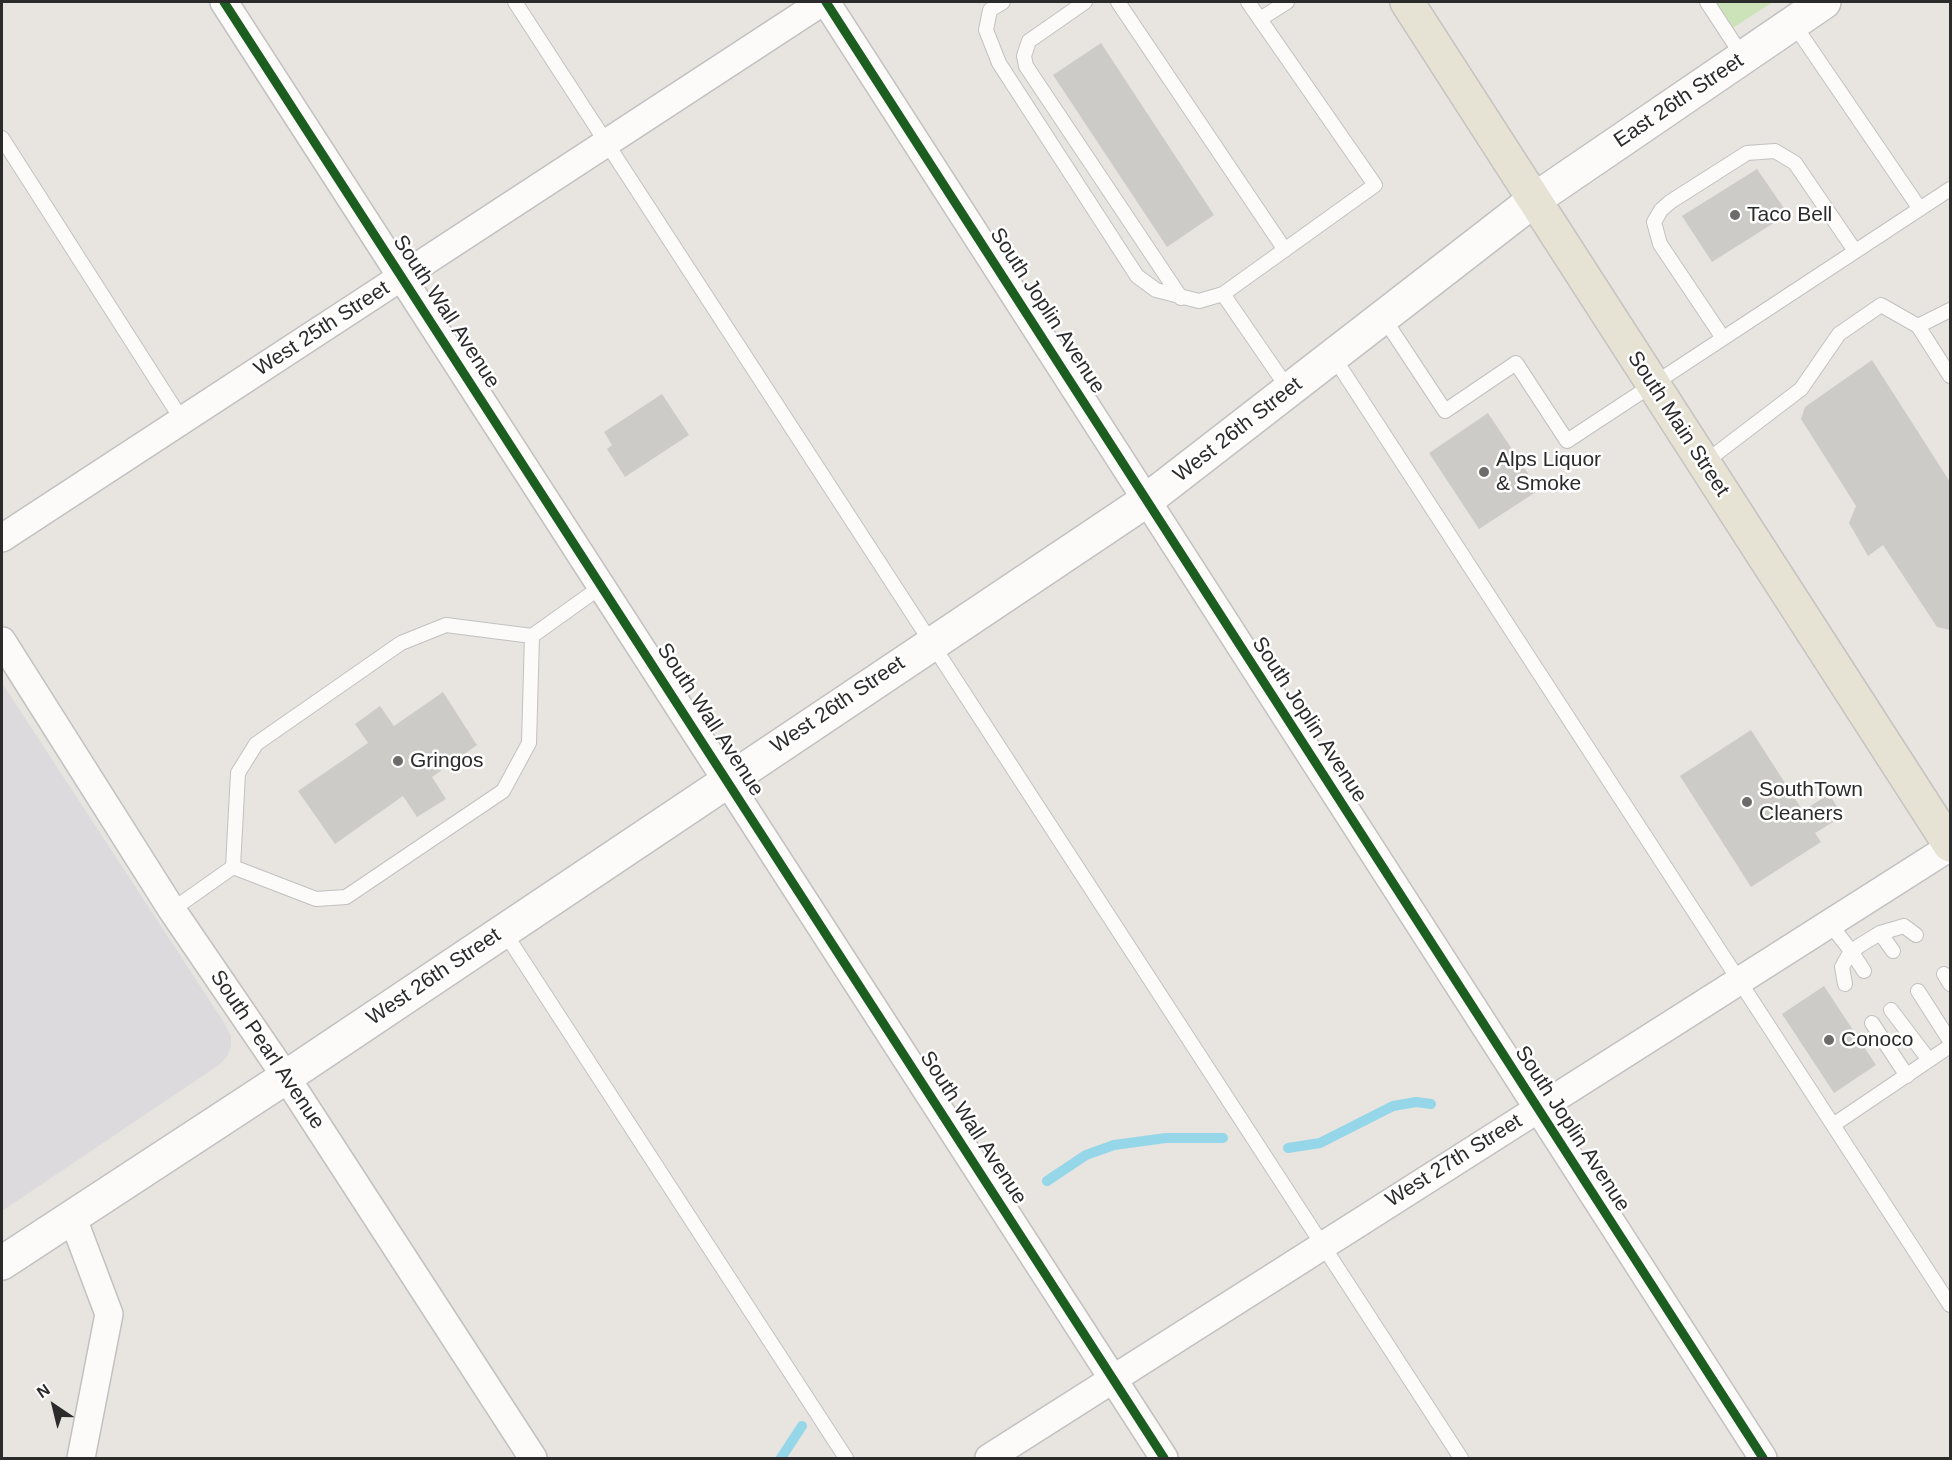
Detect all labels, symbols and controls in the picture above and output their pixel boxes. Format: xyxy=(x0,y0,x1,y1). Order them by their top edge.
street label: East 26th Street xyxy=(1610,48,1748,154)
place label: Taco Bell xyxy=(1747,202,1832,228)
marker: Taco Bell xyxy=(1728,208,1742,222)
street label: South Joplin Avenue xyxy=(984,224,1110,398)
street label: South Wall Avenue xyxy=(387,231,505,393)
street label: West 25th Street xyxy=(250,276,394,382)
street label: South Main Street xyxy=(1622,347,1734,501)
street label: West 26th Street xyxy=(1169,372,1307,488)
place label: Alps Liquor & Smoke xyxy=(1496,447,1601,497)
marker: Alps Liquor & Smoke xyxy=(1477,465,1491,479)
street label: South Joplin Avenue xyxy=(1246,633,1372,807)
street label: South Wall Avenue xyxy=(651,639,769,801)
street label: West 26th Street xyxy=(766,651,910,759)
place label: Gringos xyxy=(410,748,484,774)
marker: Gringos xyxy=(391,754,405,768)
place label: SouthTown Cleaners xyxy=(1759,777,1863,827)
marker: SouthTown Cleaners xyxy=(1740,795,1754,809)
street label: West 26th Street xyxy=(362,923,506,1031)
street label: South Pearl Avenue xyxy=(204,966,330,1134)
place label: Conoco xyxy=(1841,1027,1913,1053)
marker: Conoco xyxy=(1822,1033,1836,1047)
street label: South Joplin Avenue xyxy=(1509,1042,1635,1216)
street label: South Wall Avenue xyxy=(914,1047,1032,1209)
street label: West 27th Street xyxy=(1381,1109,1527,1213)
north arrow xyxy=(24,1376,84,1436)
text: N xyxy=(34,1381,53,1401)

